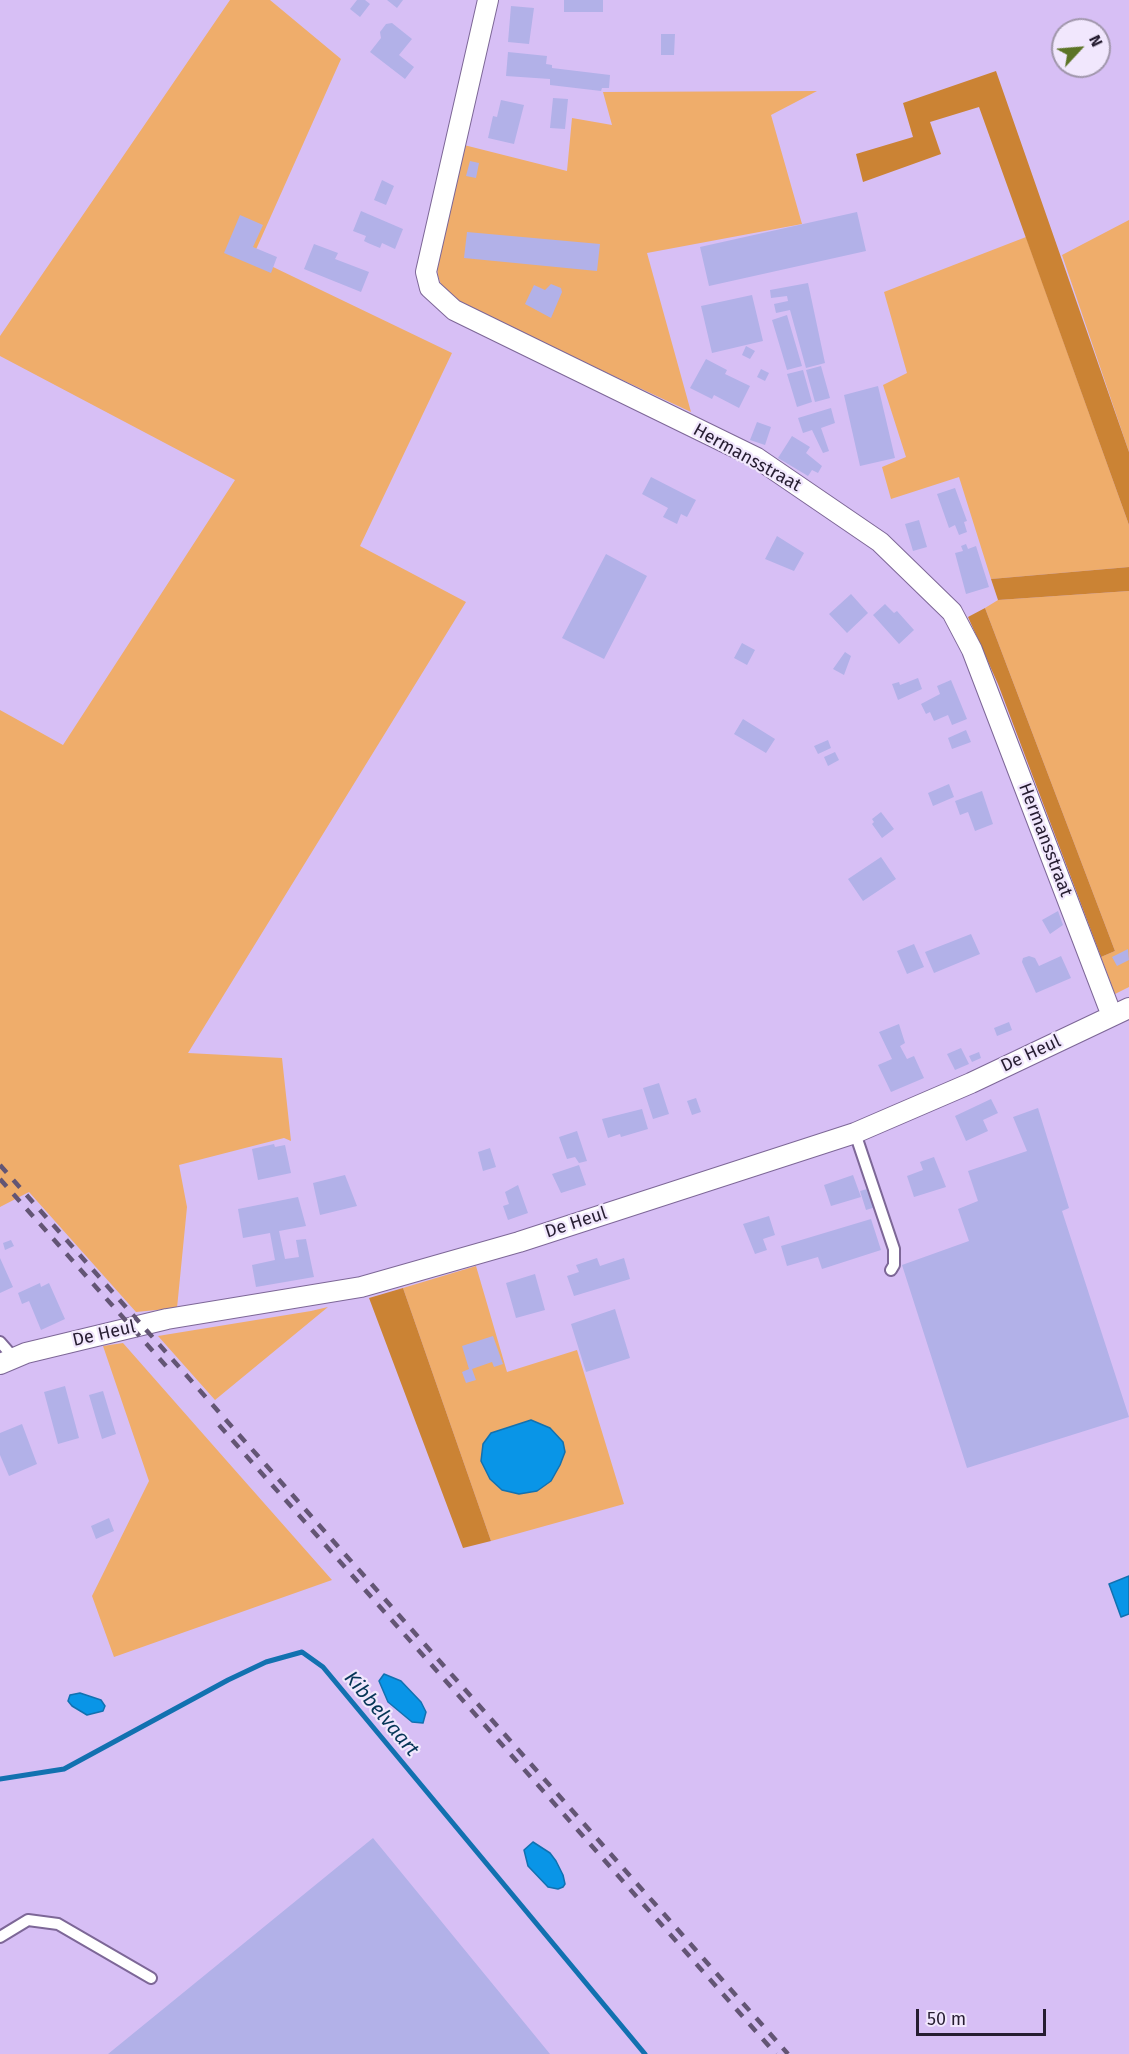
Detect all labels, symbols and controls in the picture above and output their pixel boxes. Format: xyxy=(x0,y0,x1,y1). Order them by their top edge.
north arrow xyxy=(1051,18,1111,78)
text: N xyxy=(1085,32,1107,50)
street label: Hermansstraat xyxy=(689,419,805,497)
street label: Hermansstraat xyxy=(1013,780,1077,900)
street label: De Heul xyxy=(997,1031,1065,1077)
street label: De Heul xyxy=(542,1203,610,1243)
street label: De Heul xyxy=(70,1316,138,1352)
water label: Kibbelvaart xyxy=(339,1667,423,1761)
scale bar xyxy=(919,1997,1050,2035)
text: 50 m xyxy=(927,2008,966,2030)

